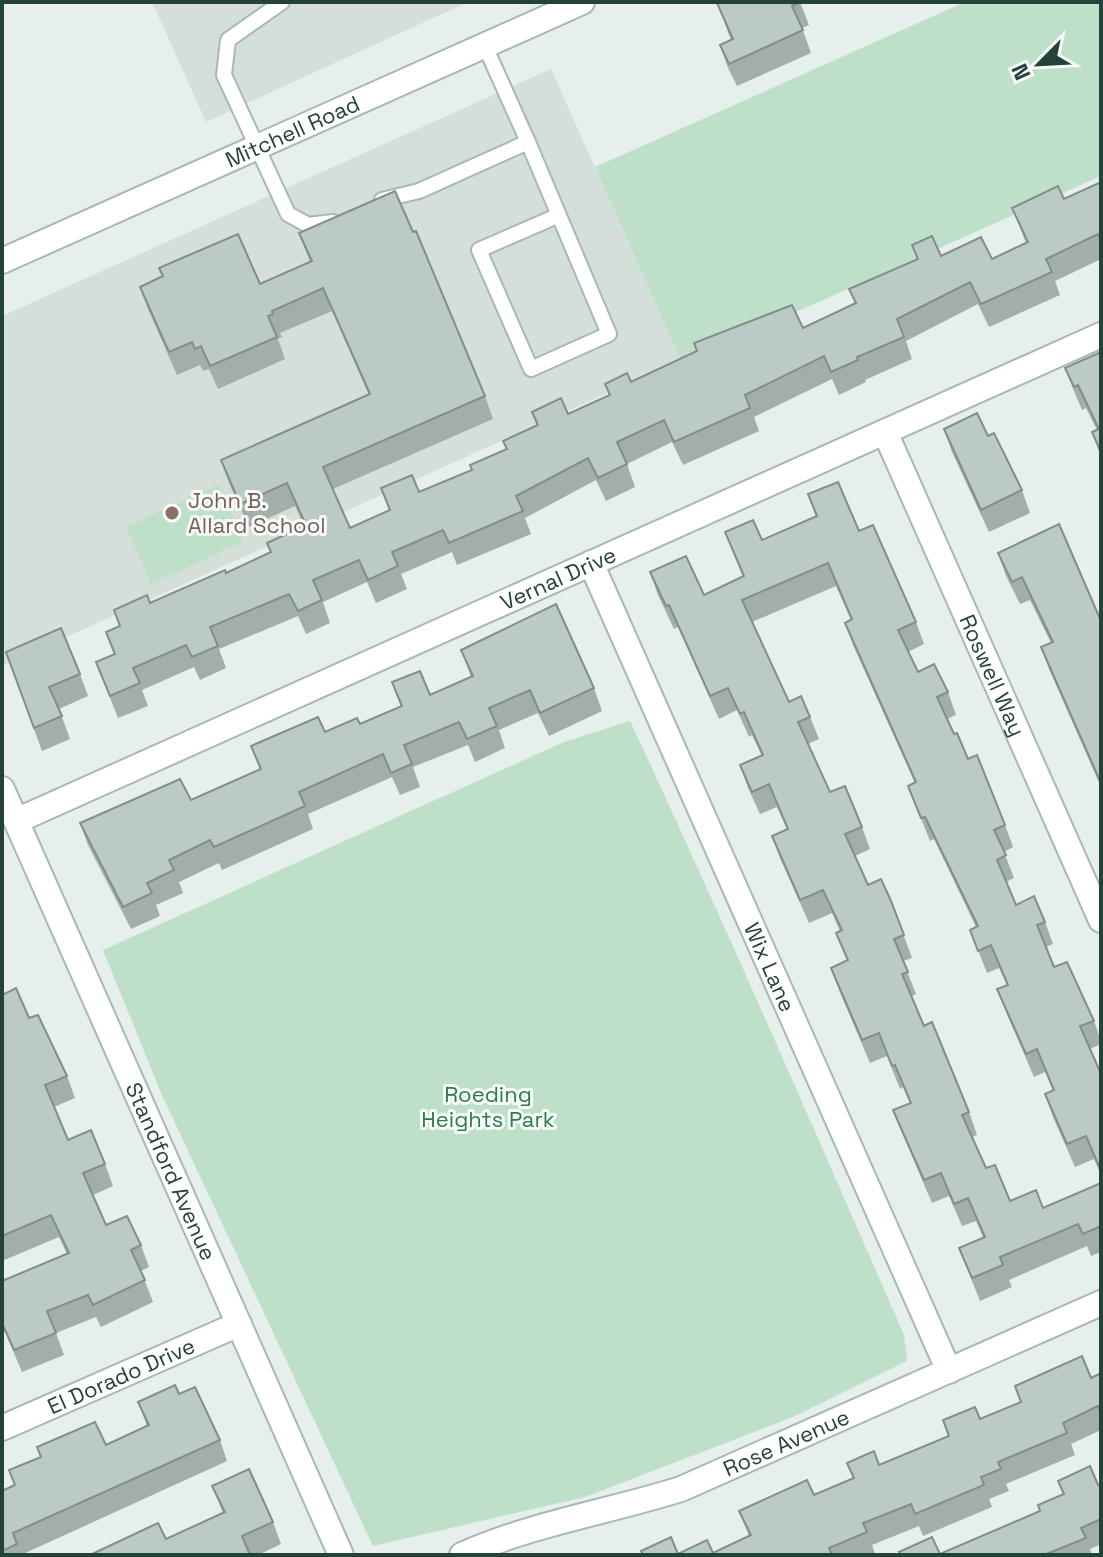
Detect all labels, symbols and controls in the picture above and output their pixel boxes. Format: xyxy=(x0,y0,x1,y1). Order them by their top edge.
north arrow xyxy=(999,24,1079,104)
text: N xyxy=(1005,60,1037,85)
street label: Mitchell Road xyxy=(221,89,364,174)
place label: John B. Allard School xyxy=(188,486,326,539)
marker: John B. Allard School xyxy=(163,504,181,522)
street label: Vernal Drive xyxy=(496,540,620,616)
street label: Roswell Way xyxy=(953,610,1032,741)
street label: Wix Lane xyxy=(738,918,802,1016)
street label: Standford Avenue xyxy=(120,1078,223,1265)
park label: Roeding Heights Park xyxy=(421,1080,555,1133)
street label: El Dorado Drive xyxy=(43,1331,199,1420)
street label: Rose Avenue xyxy=(719,1402,854,1483)

